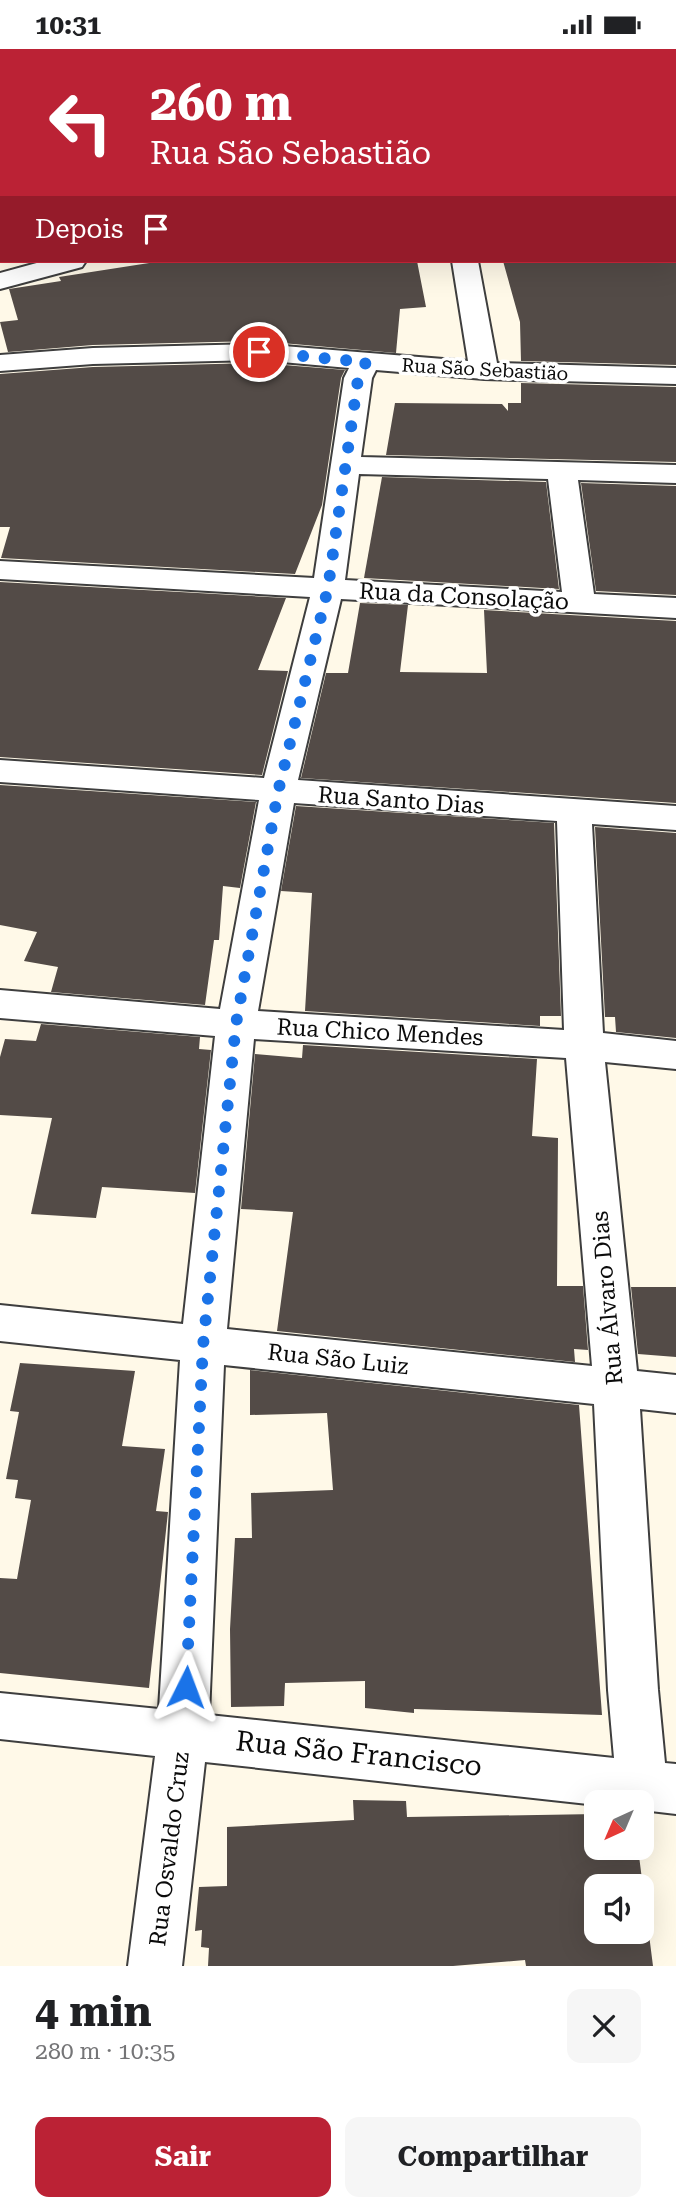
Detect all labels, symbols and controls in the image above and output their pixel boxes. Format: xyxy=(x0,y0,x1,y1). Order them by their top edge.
text: 10:31 xyxy=(35,10,101,40)
text: 260 m xyxy=(150,75,292,132)
icon: left xyxy=(35,77,126,168)
text: Rua São Sebastião xyxy=(150,134,431,172)
icon: arrive xyxy=(137,210,175,248)
text: Depois xyxy=(35,214,123,244)
pin xyxy=(229,322,289,382)
icon: arrive xyxy=(240,333,278,371)
street label: Rua São Sebastião xyxy=(401,354,569,385)
street label: Rua da Consolação xyxy=(358,578,570,615)
street label: Rua Santo Dias xyxy=(317,781,485,820)
street label: Rua Chico Mendes xyxy=(276,1014,484,1051)
street label: Rua Álvaro Dias xyxy=(586,1210,629,1386)
street label: Rua São Luiz xyxy=(266,1339,410,1380)
position arrow xyxy=(149,1650,223,1724)
street label: Rua São Francisco xyxy=(234,1724,484,1783)
street label: Rua Osvaldo Cruz xyxy=(144,1750,195,1948)
north arrow xyxy=(584,1790,654,1860)
map controls xyxy=(584,1790,654,1944)
button: sound xyxy=(584,1874,654,1944)
text: 4 min xyxy=(35,1987,152,2036)
button: close xyxy=(567,1989,641,2063)
text: 280 m · 10:35 xyxy=(35,2038,175,2065)
button: Sair xyxy=(35,2117,331,2197)
button: Compartilhar xyxy=(345,2117,641,2197)

